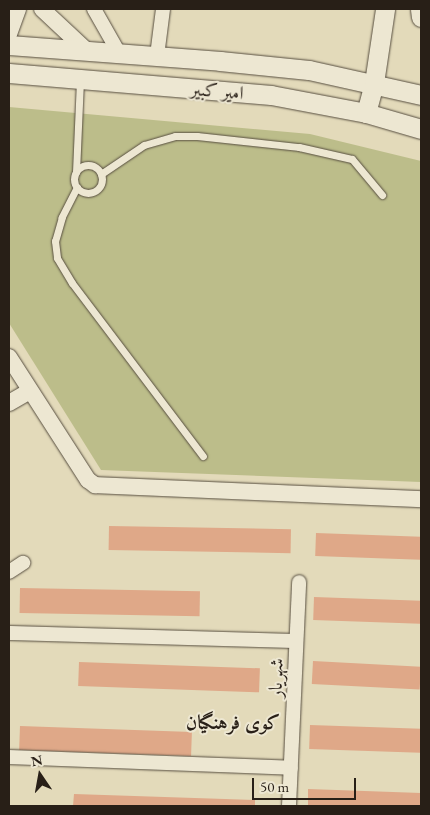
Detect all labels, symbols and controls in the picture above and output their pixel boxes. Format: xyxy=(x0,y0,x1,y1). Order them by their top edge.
street label: امیر کبیر xyxy=(189,77,245,105)
street label: شهریار xyxy=(264,658,288,698)
district label: کوی فرهنگیان xyxy=(186,710,280,734)
north arrow xyxy=(15,750,65,800)
text: N xyxy=(29,750,44,770)
scale bar xyxy=(255,768,359,800)
text: 50 m xyxy=(260,777,289,796)

